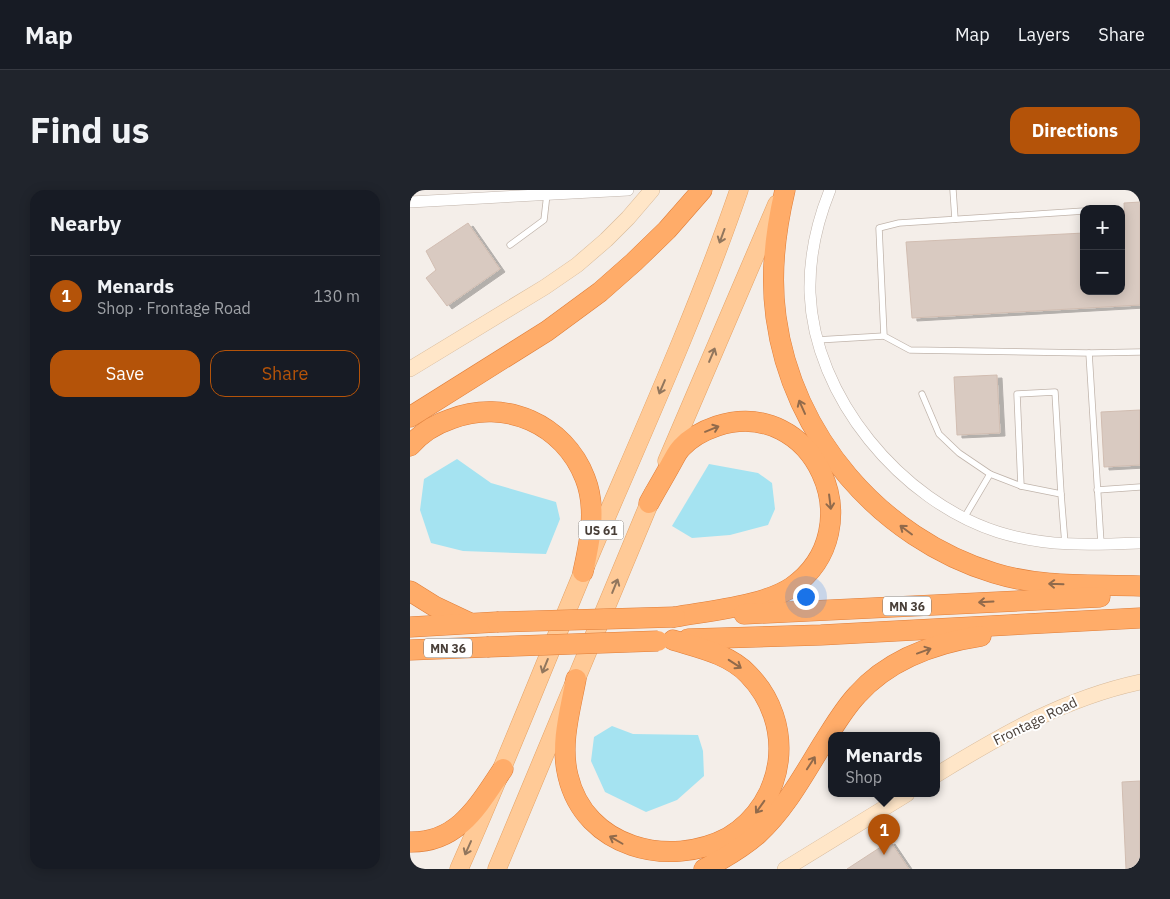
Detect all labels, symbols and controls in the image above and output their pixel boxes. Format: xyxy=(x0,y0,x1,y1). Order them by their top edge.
text: Map xyxy=(25,19,73,51)
text: Map xyxy=(955,23,990,46)
text: Layers xyxy=(1018,23,1070,46)
text: Share xyxy=(1098,23,1145,46)
text: Find us xyxy=(30,107,149,153)
button: Directions xyxy=(1010,107,1140,154)
map controls xyxy=(1080,205,1125,295)
button: + xyxy=(1080,205,1125,250)
text: Nearby xyxy=(50,209,121,237)
one-way arrow xyxy=(717,228,726,243)
button: − xyxy=(1080,250,1125,295)
text: Menards xyxy=(97,274,174,298)
text: 1 xyxy=(61,286,71,306)
text: 130 m xyxy=(313,286,360,306)
text: Shop · Frontage Road xyxy=(97,298,251,318)
one-way arrow xyxy=(708,348,717,363)
button: Save xyxy=(50,350,200,397)
button: Share xyxy=(210,350,360,397)
one-way arrow xyxy=(656,379,666,394)
one-way arrow xyxy=(797,400,807,415)
one-way arrow xyxy=(704,423,719,433)
one-way arrow xyxy=(825,494,835,510)
road number: US 61 xyxy=(578,520,624,540)
one-way arrow xyxy=(899,525,913,535)
one-way arrow xyxy=(610,579,620,594)
one-way arrow xyxy=(1049,579,1065,589)
your location xyxy=(793,584,819,610)
road number: MN 36 xyxy=(883,596,931,616)
one-way arrow xyxy=(979,598,995,607)
road number: MN 36 xyxy=(424,638,472,658)
one-way arrow xyxy=(915,646,931,655)
one-way arrow xyxy=(540,658,549,673)
one-way arrow xyxy=(727,659,741,669)
street label: Frontage Road xyxy=(990,693,1080,749)
popup xyxy=(828,732,940,797)
text: Menards xyxy=(845,743,923,767)
one-way arrow xyxy=(807,756,817,770)
text: Shop xyxy=(845,767,882,787)
one-way arrow xyxy=(755,799,765,813)
pin: 1 xyxy=(868,814,900,855)
one-way arrow xyxy=(610,834,624,844)
one-way arrow xyxy=(463,840,473,855)

